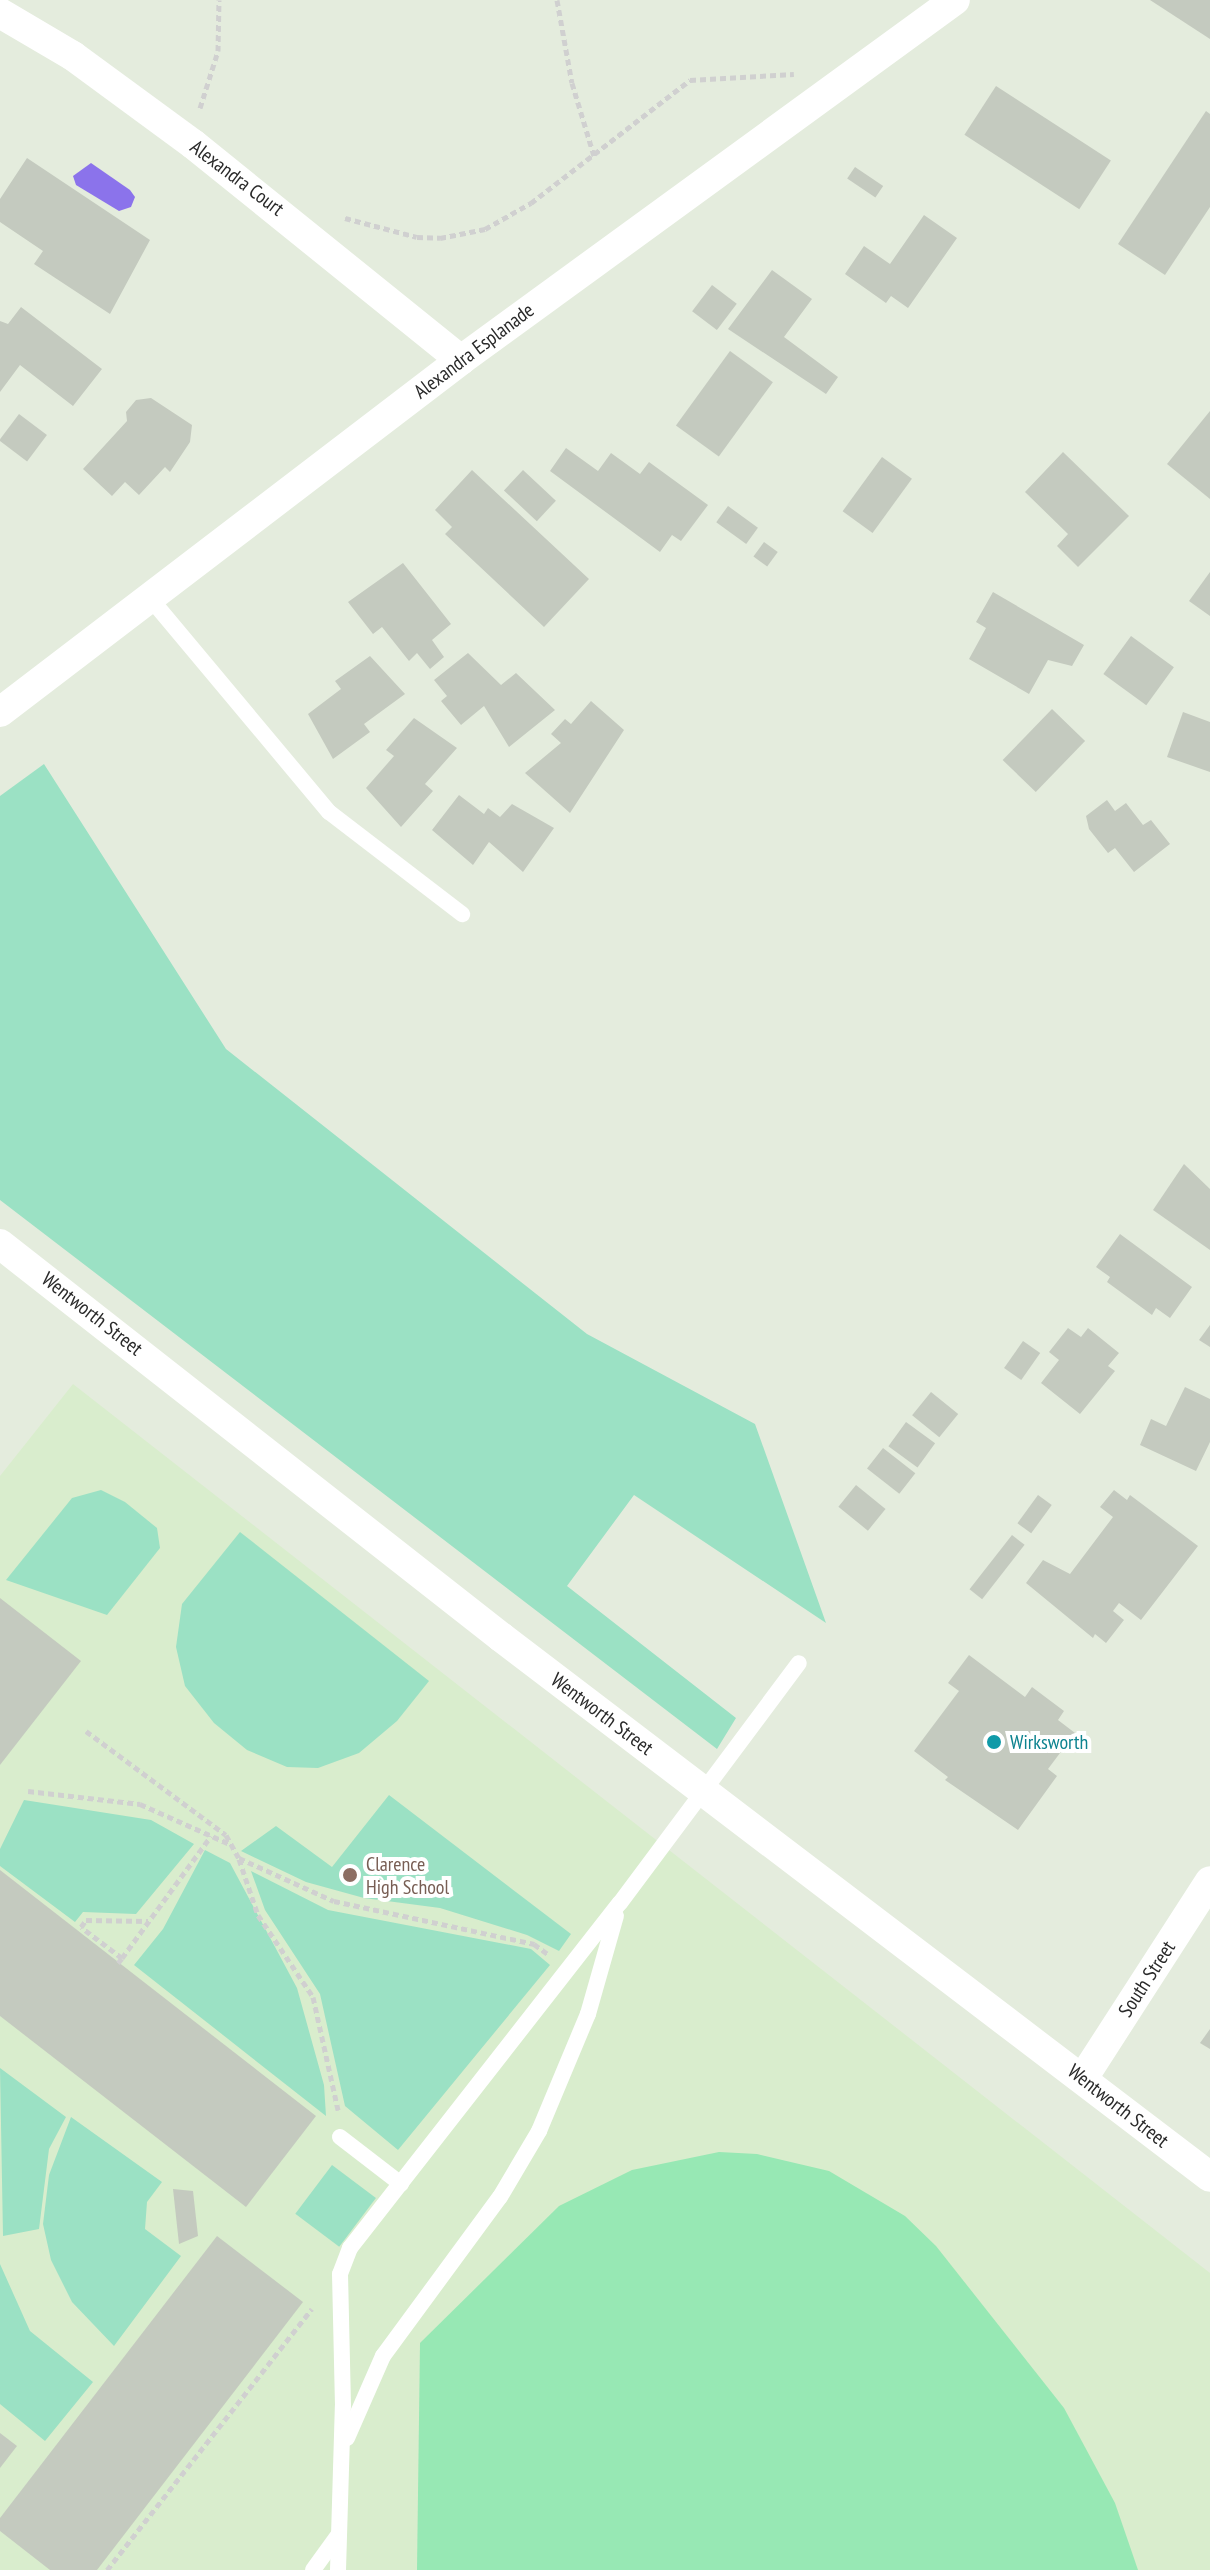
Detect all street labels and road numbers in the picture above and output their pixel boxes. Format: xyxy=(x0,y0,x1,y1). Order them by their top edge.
street label: Alexandra Court xyxy=(186,135,288,221)
street label: Alexandra Esplanade xyxy=(409,298,539,404)
street label: Wentworth Street xyxy=(37,1267,147,1361)
street label: Wentworth Street xyxy=(546,1668,658,1760)
street label: South Street xyxy=(1114,1936,1180,2022)
street label: Wentworth Street xyxy=(1063,2059,1173,2153)

